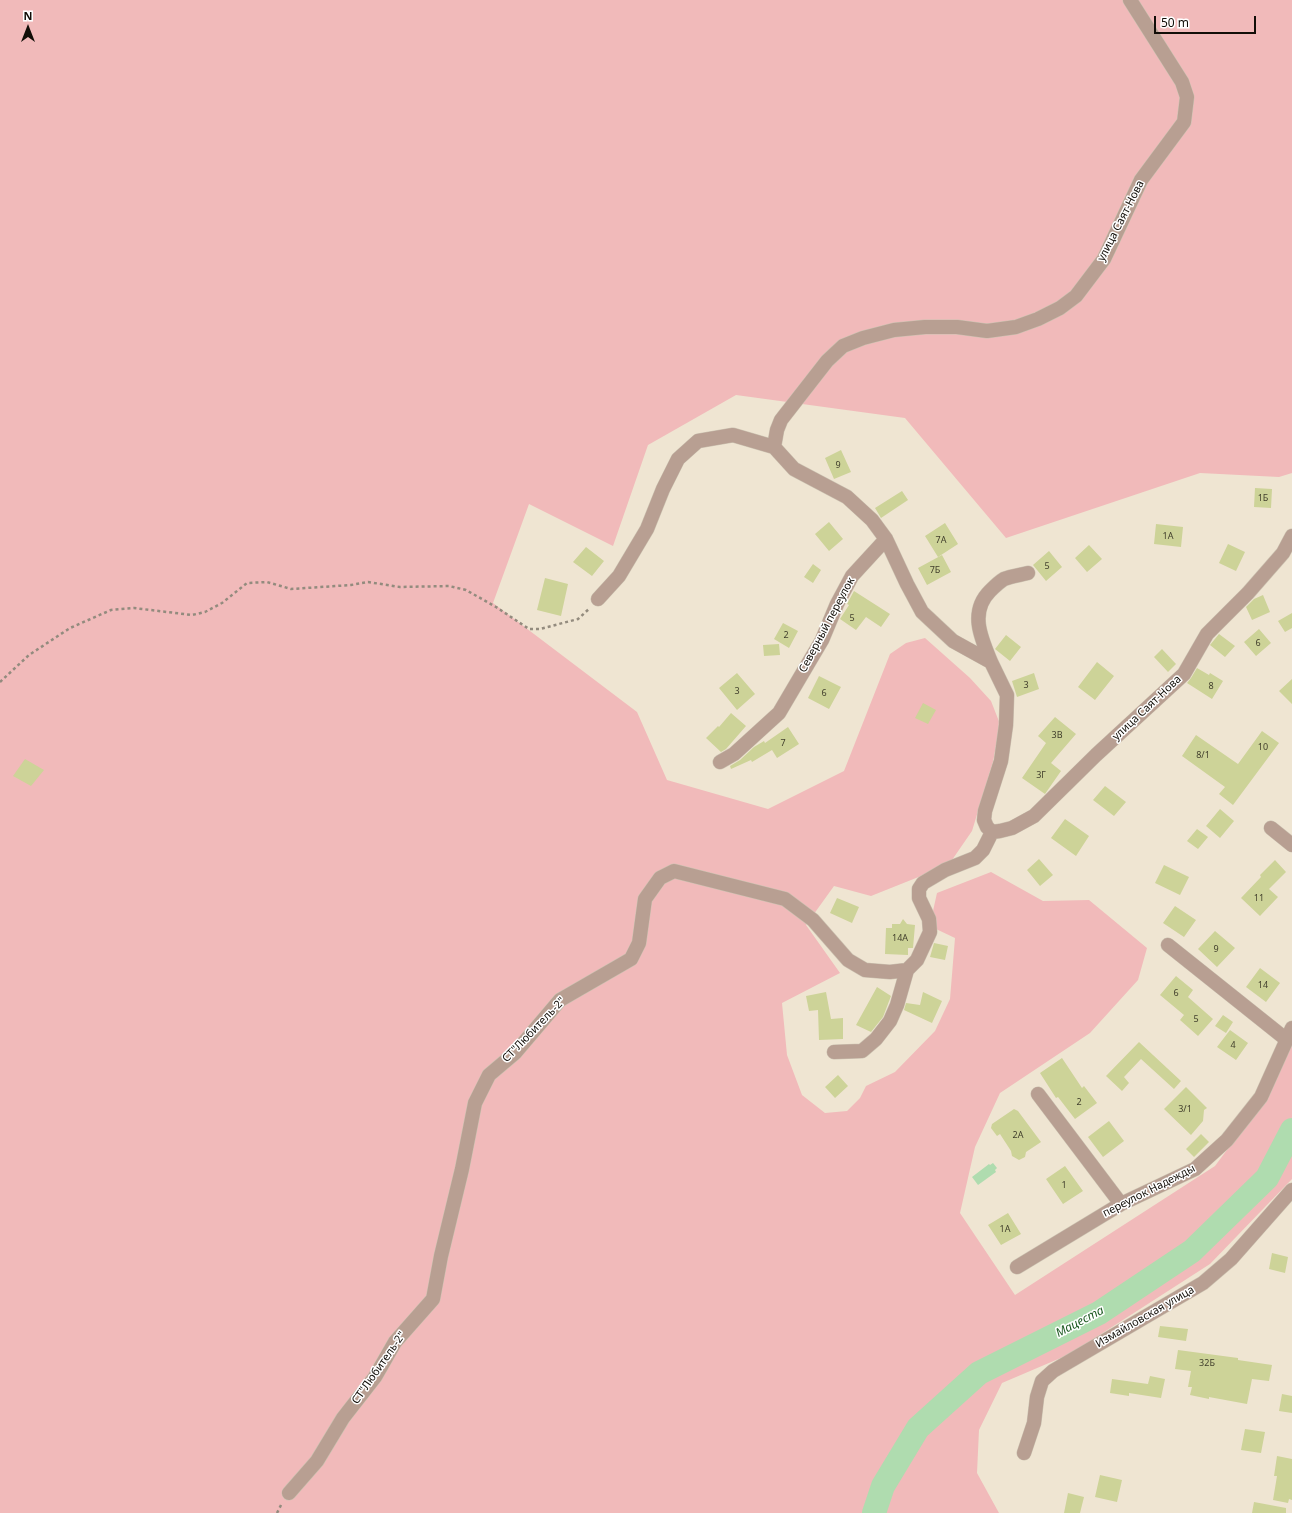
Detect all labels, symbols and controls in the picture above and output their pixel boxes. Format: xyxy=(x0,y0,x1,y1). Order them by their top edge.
north arrow xyxy=(8,8,48,48)
text: N xyxy=(24,8,32,23)
scale bar xyxy=(1156,8,1258,34)
text: 50 m xyxy=(1161,14,1189,31)
street label: улица Саят-Нова xyxy=(1095,178,1147,264)
house number: 9 xyxy=(835,460,841,470)
house number: 1Б xyxy=(1258,493,1268,503)
house number: 1А xyxy=(1163,531,1173,541)
house number: 7А xyxy=(936,535,946,545)
house number: 5 xyxy=(1044,561,1050,571)
house number: 7Б xyxy=(930,565,940,575)
street label: Северный переулок xyxy=(796,575,858,675)
house number: 5 xyxy=(849,613,855,623)
house number: 2 xyxy=(783,630,789,640)
house number: 6 xyxy=(1255,638,1261,648)
street label: улица Саят-Нова xyxy=(1110,673,1184,743)
house number: 3 xyxy=(1023,680,1029,690)
house number: 8 xyxy=(1208,681,1214,691)
house number: 3 xyxy=(734,686,740,696)
house number: 6 xyxy=(821,688,827,698)
house number: 3В xyxy=(1052,730,1062,740)
house number: 7 xyxy=(780,738,786,748)
house number: 10 xyxy=(1258,742,1268,752)
house number: 8/1 xyxy=(1196,750,1210,760)
house number: 3Г xyxy=(1036,770,1046,780)
house number: 11 xyxy=(1254,893,1264,903)
house number: 14А xyxy=(892,933,908,943)
house number: 9 xyxy=(1213,944,1219,954)
house number: 14 xyxy=(1258,980,1268,990)
house number: 6 xyxy=(1173,988,1179,998)
street label: СТ"Любитель-2" xyxy=(500,995,568,1065)
house number: 5 xyxy=(1193,1014,1199,1024)
house number: 4 xyxy=(1230,1040,1236,1050)
house number: 2 xyxy=(1076,1097,1082,1107)
house number: 3/1 xyxy=(1178,1104,1192,1114)
house number: 2А xyxy=(1013,1130,1023,1140)
street label: переулок Надежды xyxy=(1101,1162,1197,1220)
house number: 1 xyxy=(1061,1180,1067,1190)
house number: 1А xyxy=(1000,1224,1010,1234)
street label: Измайловская улица xyxy=(1093,1283,1197,1351)
water label: Мацеста xyxy=(1053,1303,1107,1341)
street label: СТ"Любитель-2" xyxy=(349,1329,409,1407)
house number: 32Б xyxy=(1199,1358,1215,1368)

